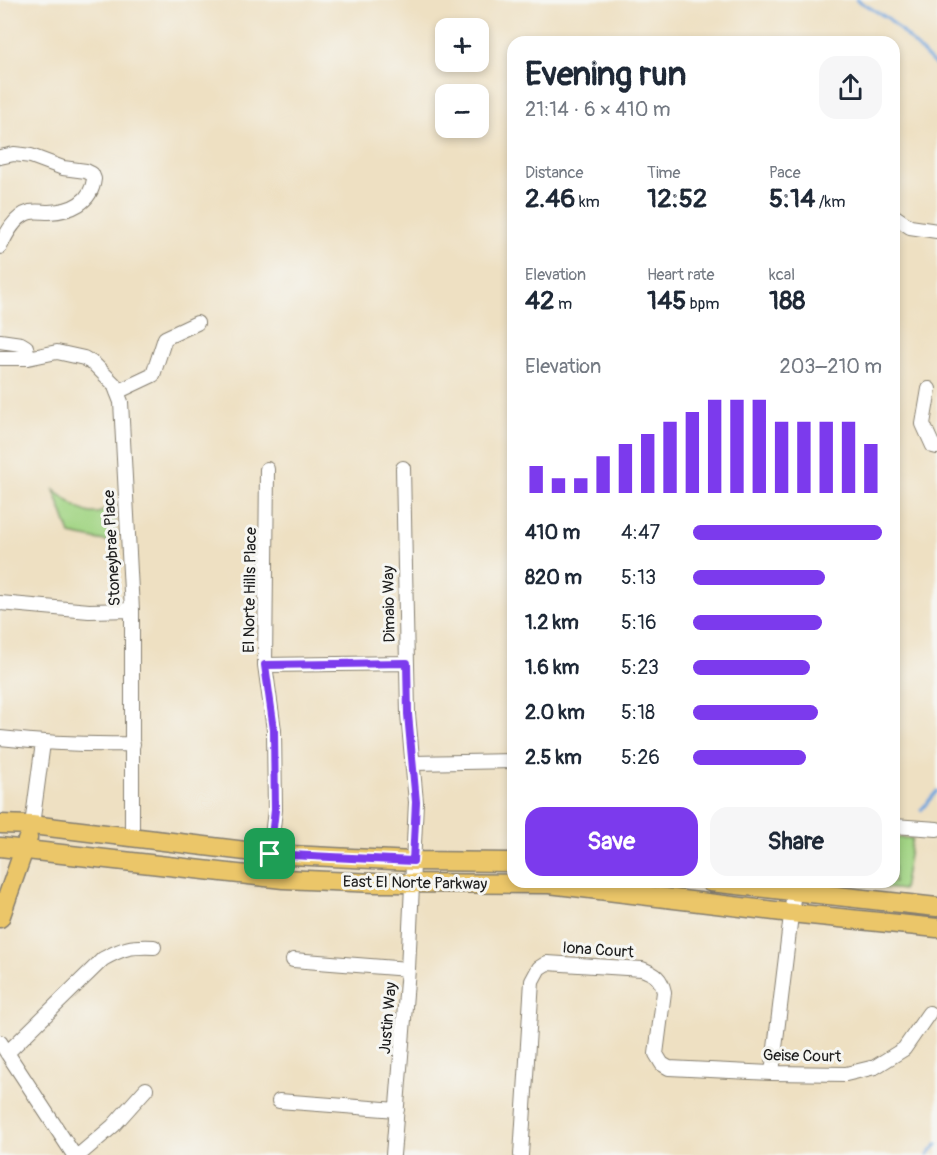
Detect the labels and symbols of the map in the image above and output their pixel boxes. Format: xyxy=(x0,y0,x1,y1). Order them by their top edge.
street label: Stoneybrae Place xyxy=(99,489,125,607)
street label: El Norte Hills Place xyxy=(239,527,261,653)
street label: Dimaio Way xyxy=(378,565,400,643)
pin xyxy=(244,828,295,879)
street label: East El Norte Parkway xyxy=(343,872,488,894)
street label: Iona Court xyxy=(562,938,635,963)
street label: Justin Way xyxy=(375,981,401,1055)
street label: Geise Court xyxy=(763,1045,842,1067)

